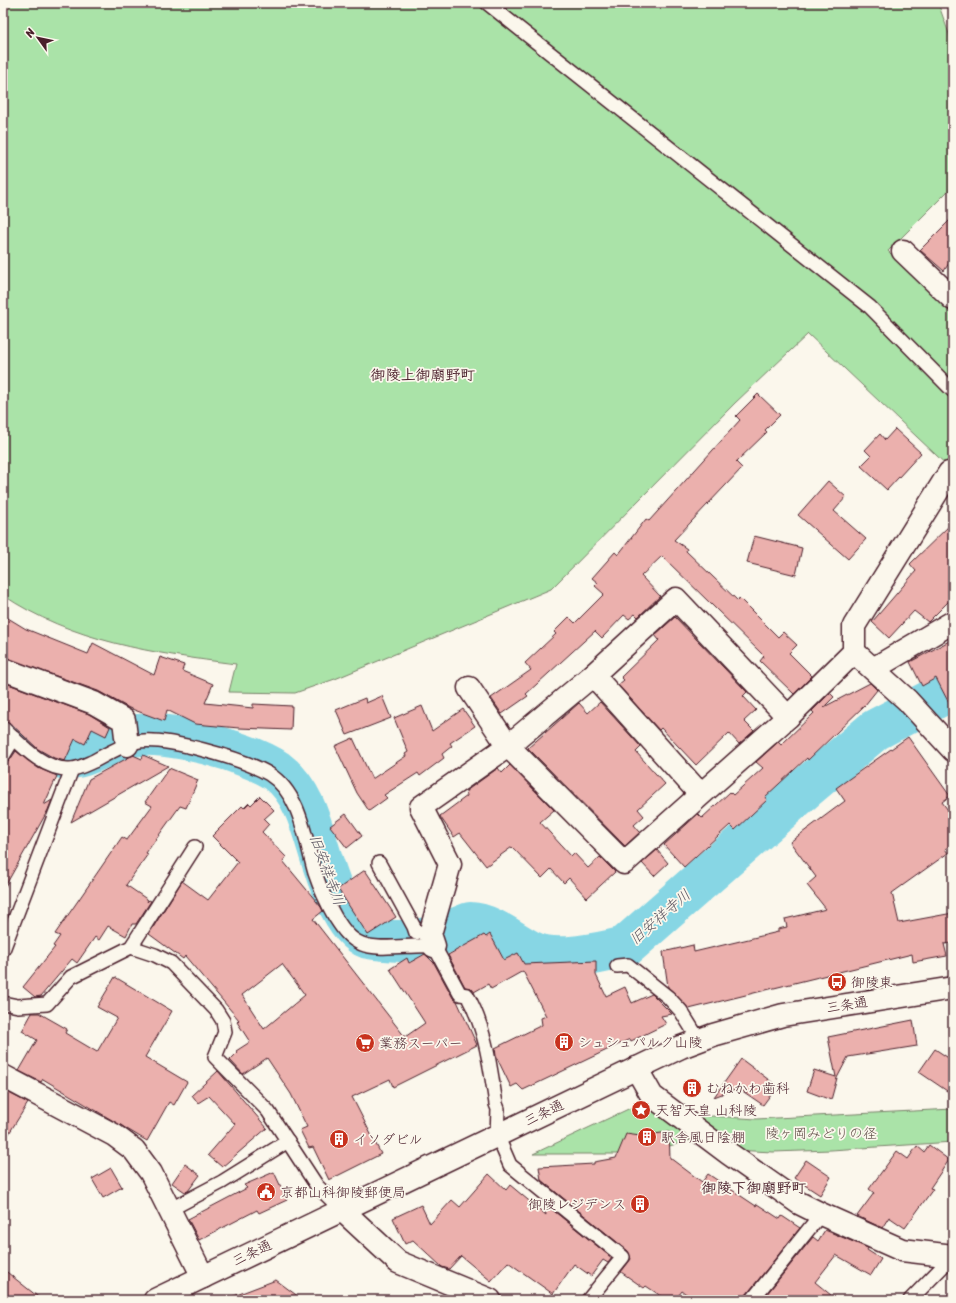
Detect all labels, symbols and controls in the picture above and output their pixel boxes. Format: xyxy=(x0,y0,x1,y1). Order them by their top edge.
north arrow xyxy=(18,18,58,58)
text: N xyxy=(19,24,40,42)
district label: 御陵上御廟野町 xyxy=(370,362,476,388)
water label: 旧安祥寺川 xyxy=(302,830,352,910)
water label: 旧安祥寺川 xyxy=(623,883,697,951)
place label: 御陵東 xyxy=(851,970,893,995)
bus stop icon: 御陵東 xyxy=(826,971,848,993)
street label: 三条通 xyxy=(824,989,870,1021)
place label: シュシュパルク山陵 xyxy=(578,1030,702,1055)
place label: 業務スーパー xyxy=(379,1031,462,1056)
building icon: シュシュパルク山陵 xyxy=(553,1031,575,1053)
supermarket icon: 業務スーパー xyxy=(354,1032,376,1054)
place label: むねかわ歯科 xyxy=(706,1076,790,1101)
building icon: むねかわ歯科 xyxy=(681,1077,703,1099)
street label: 三条通 xyxy=(520,1093,568,1133)
place label: 天智天皇 山科陵 xyxy=(655,1098,757,1123)
place icon: 天智天皇 山科陵 xyxy=(630,1099,652,1121)
park label: 陵ヶ岡みどりの径 xyxy=(765,1121,877,1146)
place label: 駅舎風日陰棚 xyxy=(661,1125,745,1150)
building icon: 駅舎風日陰棚 xyxy=(636,1126,658,1148)
place label: イソダビル xyxy=(353,1127,423,1152)
building icon: イソダビル xyxy=(328,1128,350,1150)
district label: 御陵下御廟野町 xyxy=(701,1175,807,1201)
place label: 京都山科御陵郵便局 xyxy=(280,1180,406,1205)
public building icon: 京都山科御陵郵便局 xyxy=(255,1181,277,1203)
place label: 御陵レジデンス xyxy=(528,1192,626,1217)
building icon: 御陵レジデンス xyxy=(629,1193,651,1215)
street label: 三条通 xyxy=(228,1233,276,1273)

